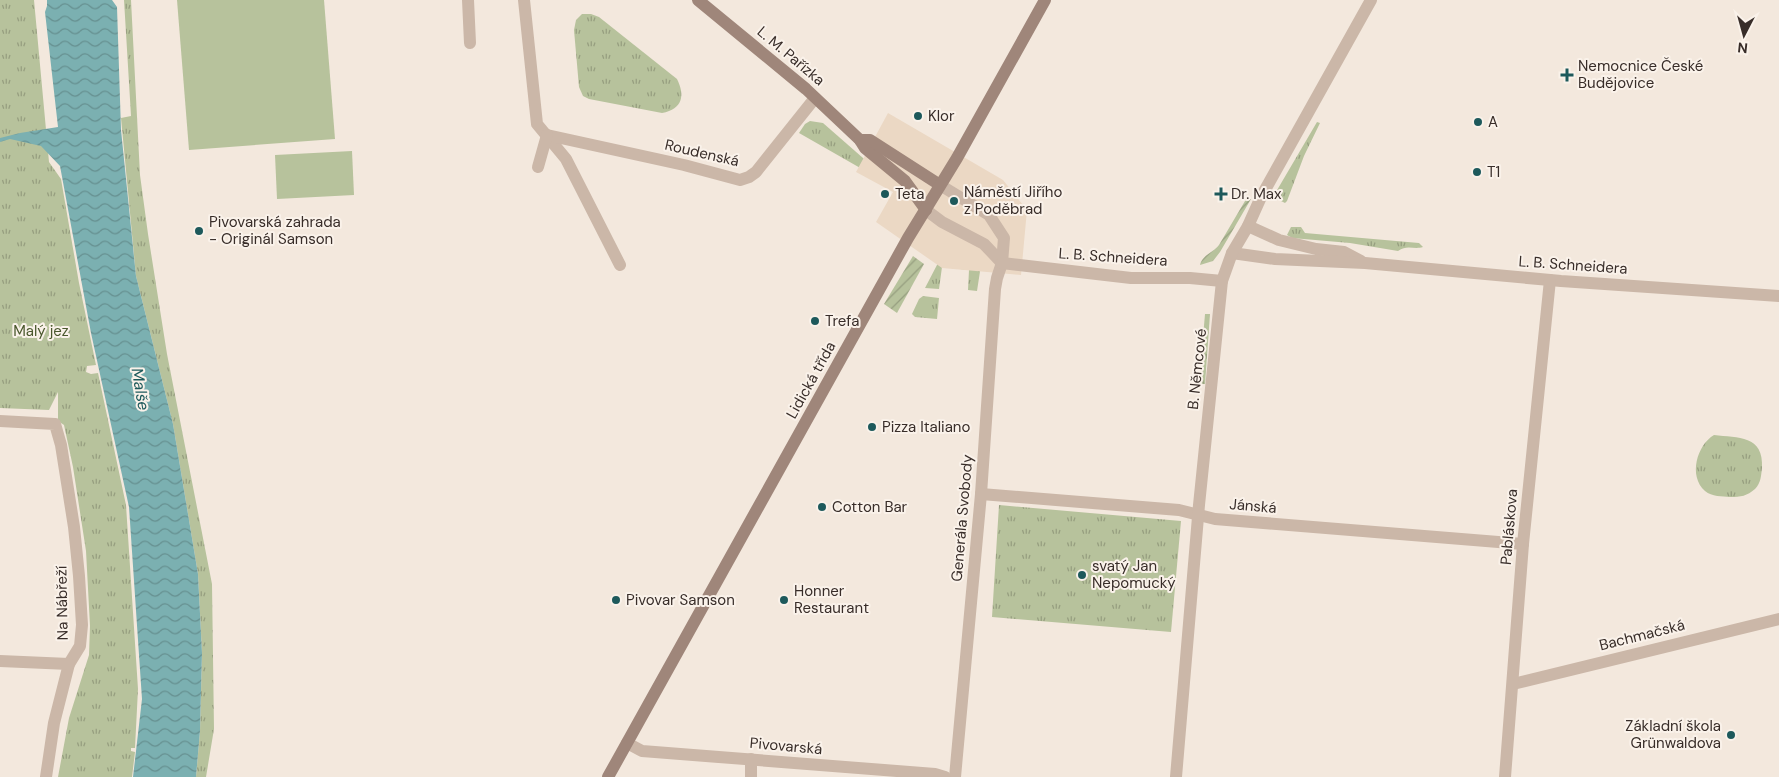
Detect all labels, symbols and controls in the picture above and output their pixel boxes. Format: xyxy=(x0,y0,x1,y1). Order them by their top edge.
north arrow xyxy=(1719,10,1769,60)
street label: L. M. Pařízka xyxy=(753,22,829,90)
text: N xyxy=(1737,38,1749,57)
place label: Nemocnice České Budějovice xyxy=(1578,56,1703,93)
marker: Nemocnice České Budějovice xyxy=(1560,68,1574,82)
place label: Klor xyxy=(928,106,955,126)
marker: Klor xyxy=(912,110,924,122)
place label: A xyxy=(1488,112,1498,132)
marker: A xyxy=(1472,116,1484,128)
street label: Roudenská xyxy=(663,135,741,171)
place label: T1 xyxy=(1487,162,1500,182)
marker: T1 xyxy=(1471,166,1483,178)
place label: Náměstí Jiřího z Poděbrad xyxy=(964,182,1062,219)
place label: Teta xyxy=(895,184,924,204)
place label: Dr. Max xyxy=(1231,184,1282,204)
marker: Teta xyxy=(879,188,891,200)
marker: Dr. Max xyxy=(1215,188,1227,200)
marker: Náměstí Jiřího z Poděbrad xyxy=(948,195,960,207)
place label: Pivovarská zahrada - Originál Samson xyxy=(209,212,341,249)
marker: Pivovarská zahrada - Originál Samson xyxy=(193,225,205,237)
street label: L. B. Schneidera xyxy=(1058,243,1168,271)
street label: L. B. Schneidera xyxy=(1518,251,1628,279)
place label: Trefa xyxy=(825,311,859,331)
marker: Trefa xyxy=(809,315,821,327)
park label: Malý jez xyxy=(13,321,69,341)
street label: B. Němcové xyxy=(1183,327,1211,411)
street label: Lidická třída xyxy=(782,338,840,422)
water label: Malše xyxy=(126,366,155,412)
place label: Pizza Italiano xyxy=(882,417,970,437)
marker: Pizza Italiano xyxy=(866,421,878,433)
street label: Generála Svobody xyxy=(946,453,978,582)
street label: Pabláskova xyxy=(1496,488,1522,566)
street label: Jánská xyxy=(1228,494,1278,518)
place label: Cotton Bar xyxy=(832,497,908,517)
marker: Cotton Bar xyxy=(816,501,828,513)
place label: svatý Jan Nepomucký xyxy=(1092,556,1176,593)
street label: Na Nábřeží xyxy=(51,565,73,640)
marker: svatý Jan Nepomucký xyxy=(1076,569,1088,581)
place label: Honner Restaurant xyxy=(794,581,869,618)
place label: Pivovar Samson xyxy=(626,590,735,610)
marker: Pivovar Samson xyxy=(610,594,622,606)
marker: Honner Restaurant xyxy=(778,594,790,606)
street label: Bachmačská xyxy=(1597,615,1687,655)
place label: Základní škola Grünwaldova xyxy=(1625,716,1721,753)
marker: Základní škola Grünwaldova xyxy=(1725,729,1737,741)
street label: Pivovarská xyxy=(749,733,823,759)

